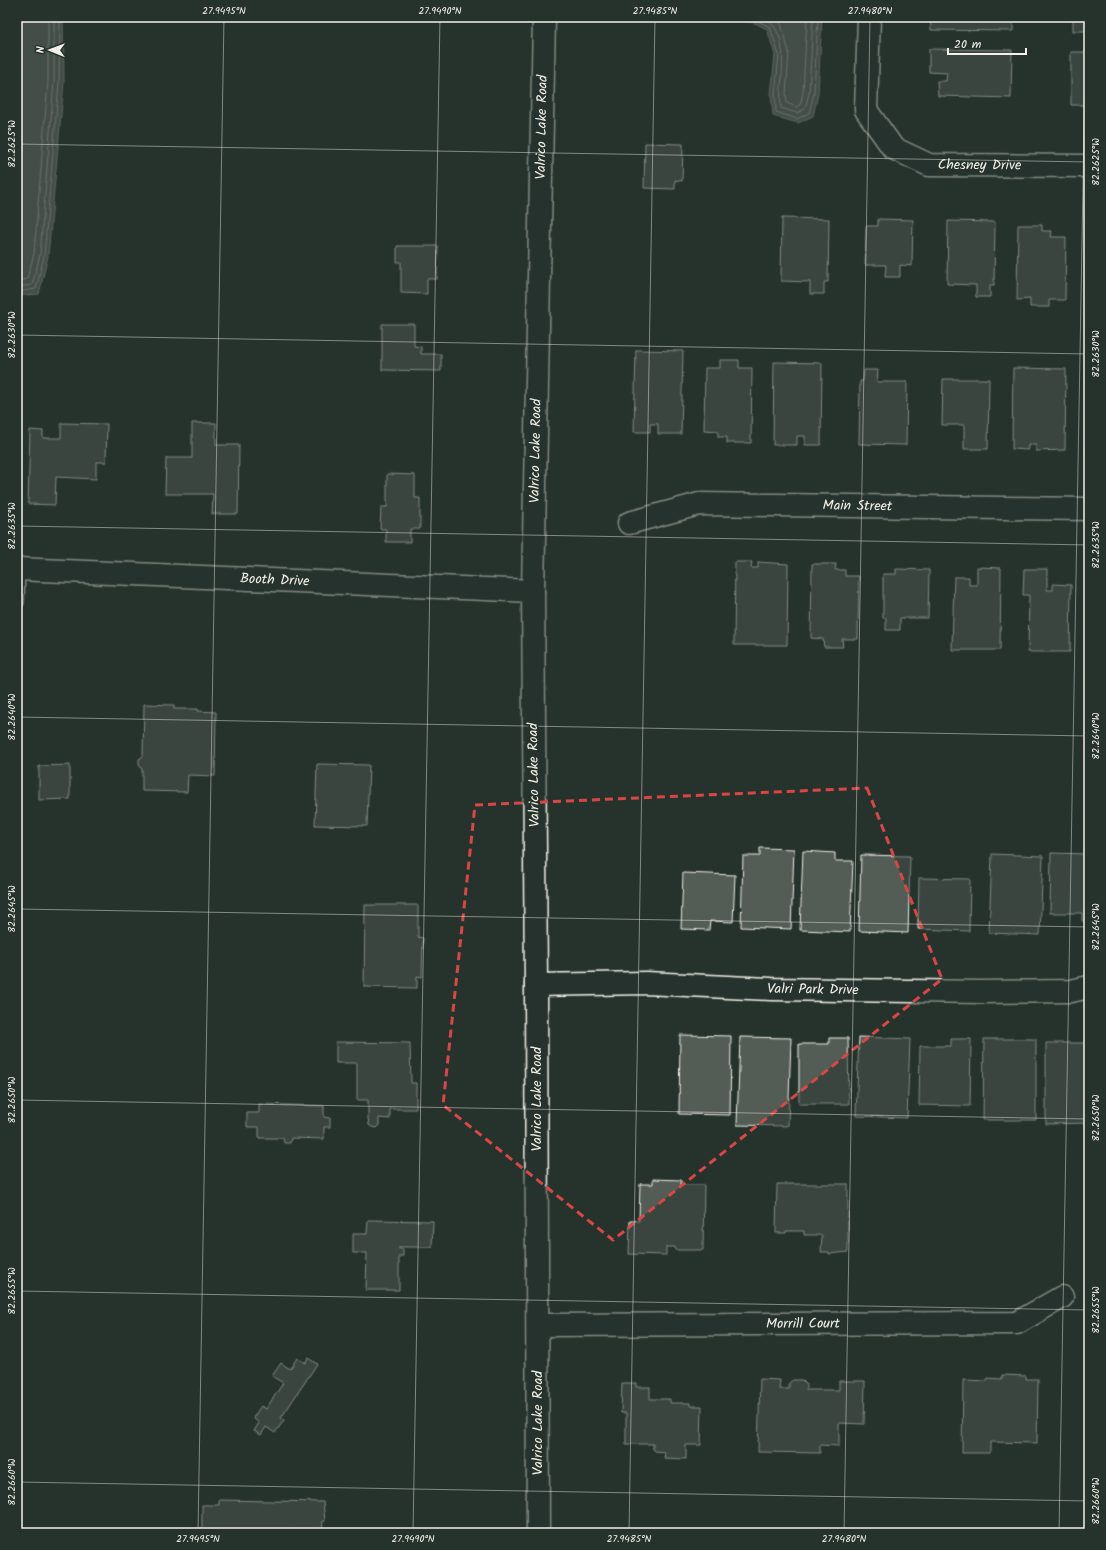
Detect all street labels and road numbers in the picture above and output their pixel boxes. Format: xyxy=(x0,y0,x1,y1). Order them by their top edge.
street label: Valrico Lake Road xyxy=(530,74,554,180)
street label: Chesney Drive xyxy=(938,154,1022,177)
street label: Valrico Lake Road xyxy=(524,398,548,503)
street label: Main Street xyxy=(823,495,893,517)
street label: Booth Drive xyxy=(240,568,311,592)
street label: Valrico Lake Road xyxy=(522,722,546,827)
street label: Valri Park Drive xyxy=(767,978,859,1001)
street label: Valrico Lake Road xyxy=(526,1046,548,1151)
street label: Morrill Court xyxy=(766,1313,841,1335)
street label: Valrico Lake Road xyxy=(527,1370,549,1475)

